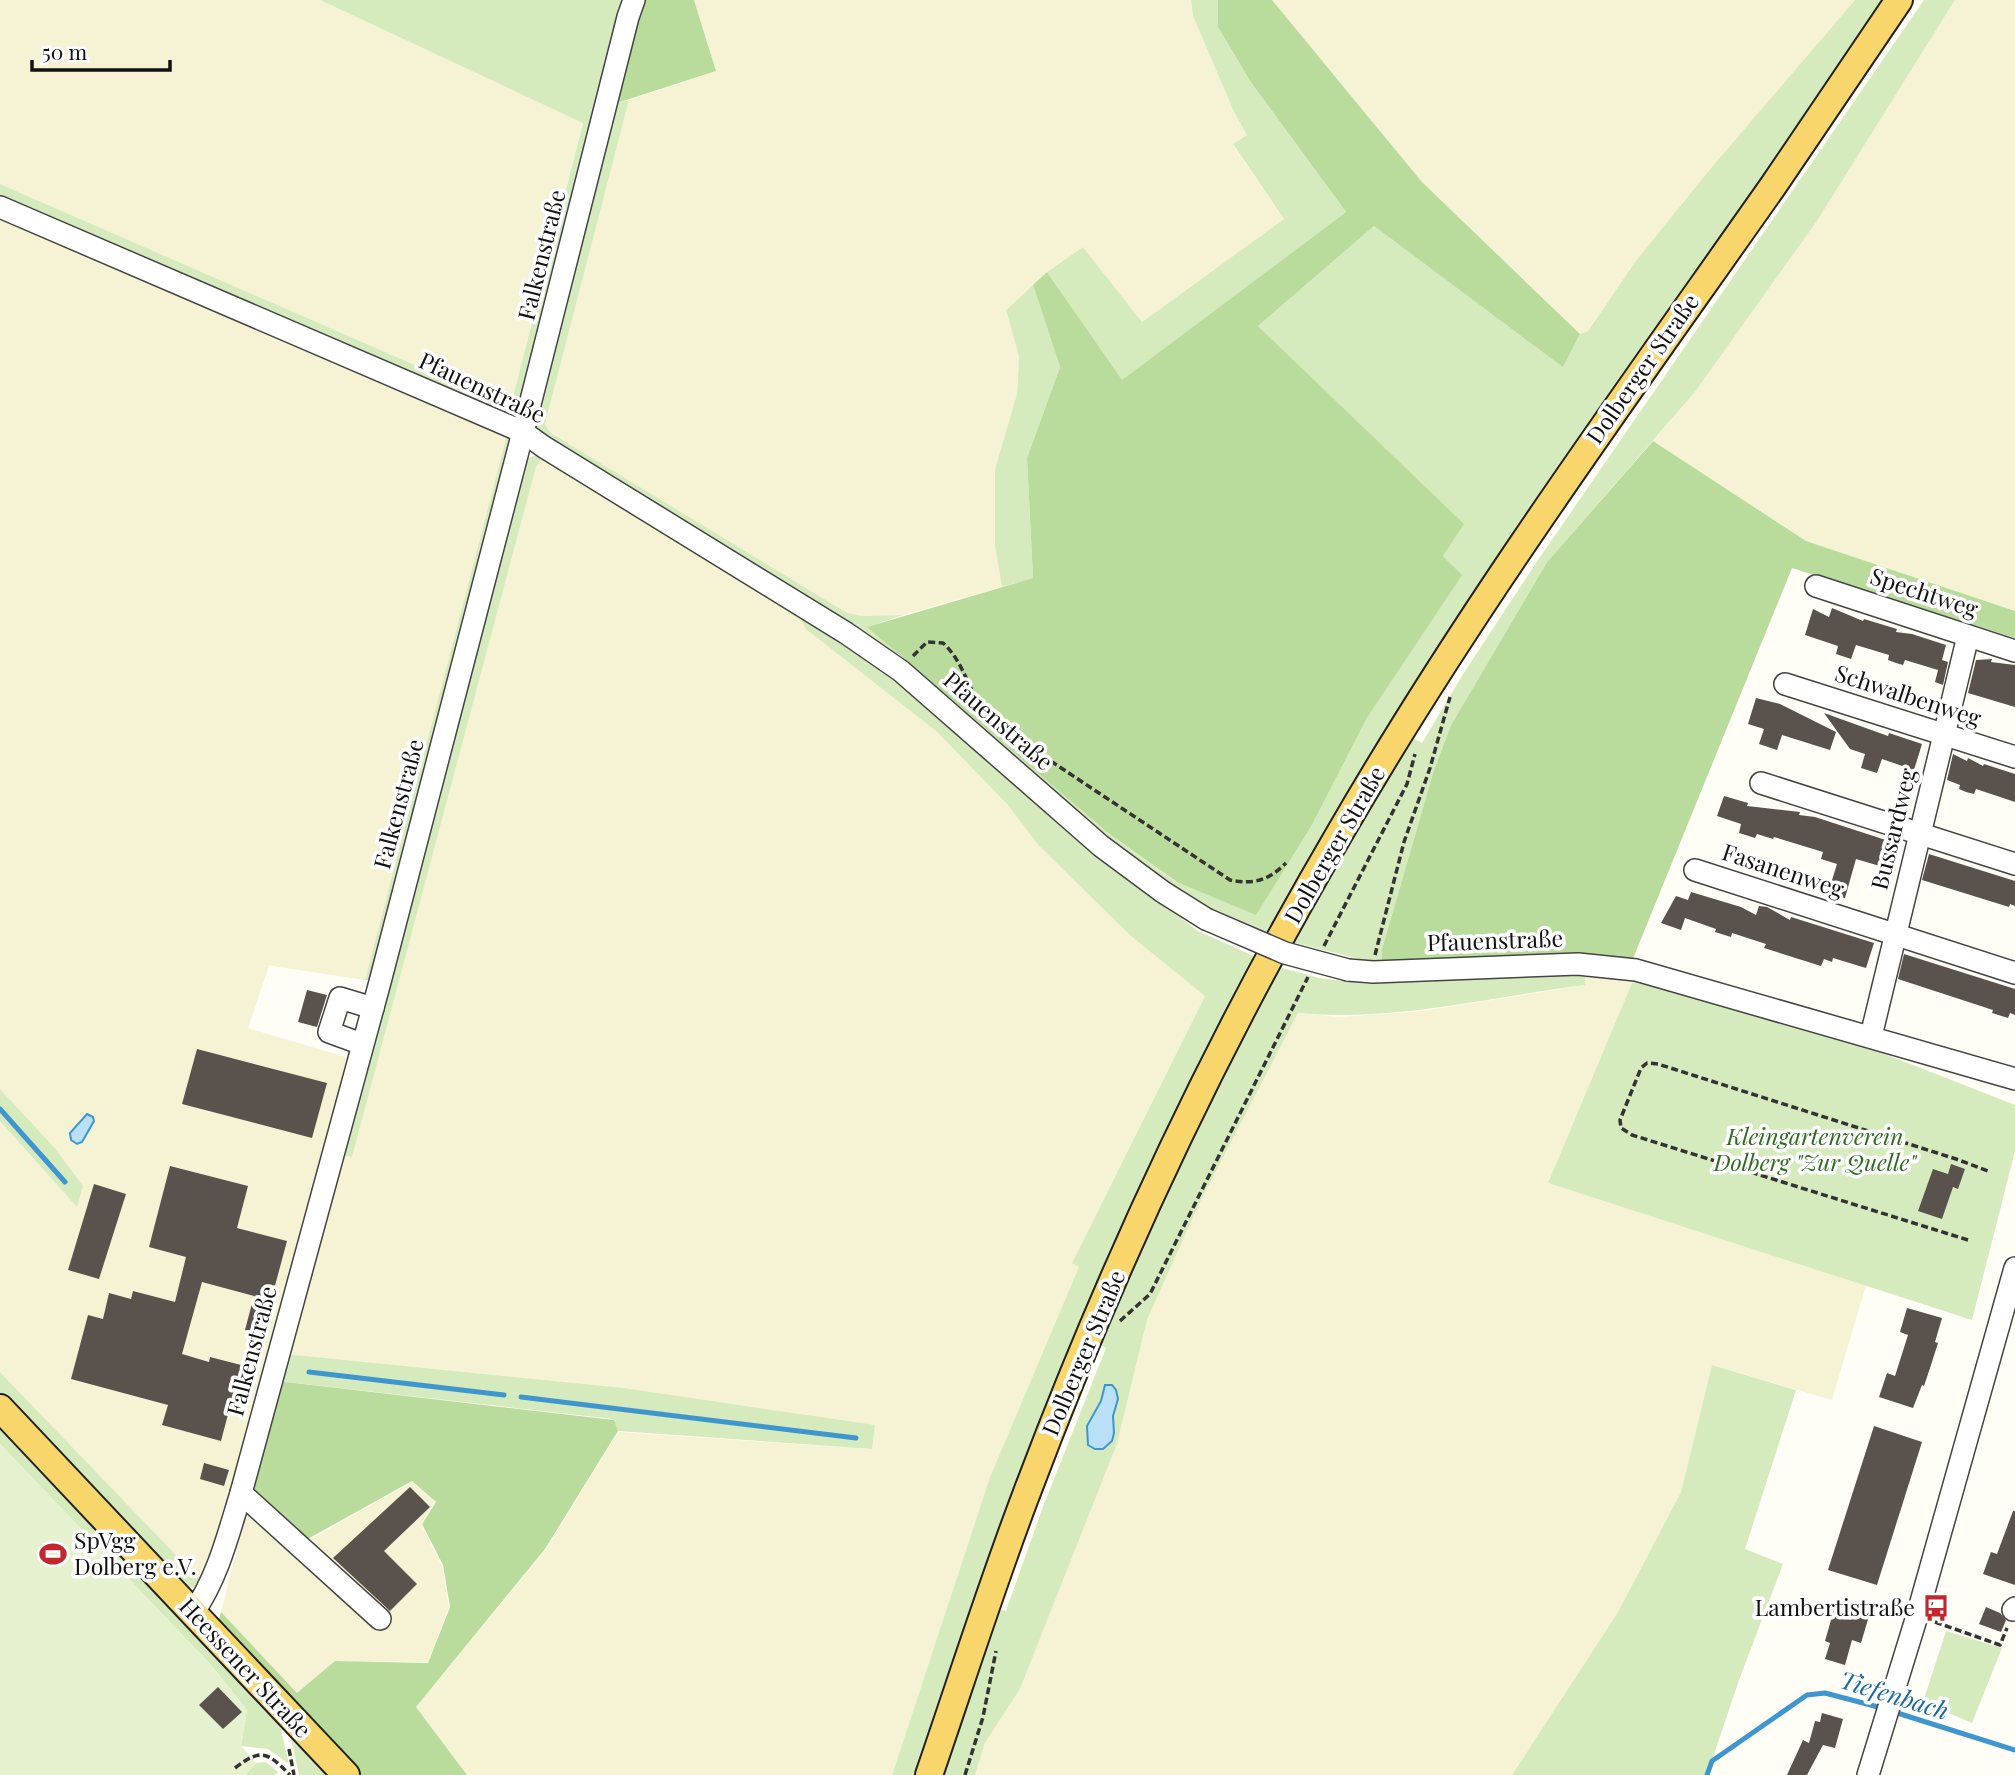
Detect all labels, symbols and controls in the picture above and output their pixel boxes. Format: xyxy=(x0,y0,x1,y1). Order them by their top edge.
scale bar xyxy=(32,28,170,72)
text: 50 m xyxy=(42,37,88,65)
street label: Falkenstraße xyxy=(509,186,572,323)
street label: Dolberger Straße xyxy=(1578,287,1705,449)
street label: Pfauenstraße xyxy=(414,344,551,429)
street label: Spechtweg xyxy=(1867,560,1982,624)
street label: Schwalbenweg xyxy=(1831,656,1985,733)
street label: Pfauenstraße xyxy=(937,664,1061,776)
street label: Falkenstraße xyxy=(365,735,430,872)
street label: Dolberger Straße xyxy=(1276,760,1391,929)
street label: Bussardweg xyxy=(1862,765,1923,893)
street label: Fasanenweg xyxy=(1719,835,1848,904)
street label: Pfauenstraße xyxy=(1426,922,1563,957)
park label: Kleingartenverein Dolberg "Zur Quelle" xyxy=(1713,1120,1917,1177)
street label: Dolberger Straße xyxy=(1034,1265,1131,1440)
street label: Falkenstraße xyxy=(218,1282,283,1419)
place label: SpVgg Dolberg e.V. xyxy=(74,1524,197,1581)
sports icon: SpVgg Dolberg e.V. xyxy=(38,1539,68,1569)
street label: Heessener Straße xyxy=(173,1590,319,1744)
place label: Lambertistraße xyxy=(1755,1591,1915,1622)
bus stop icon: Lambertistraße xyxy=(1921,1593,1951,1623)
water label: Tiefenbach xyxy=(1836,1662,1953,1726)

